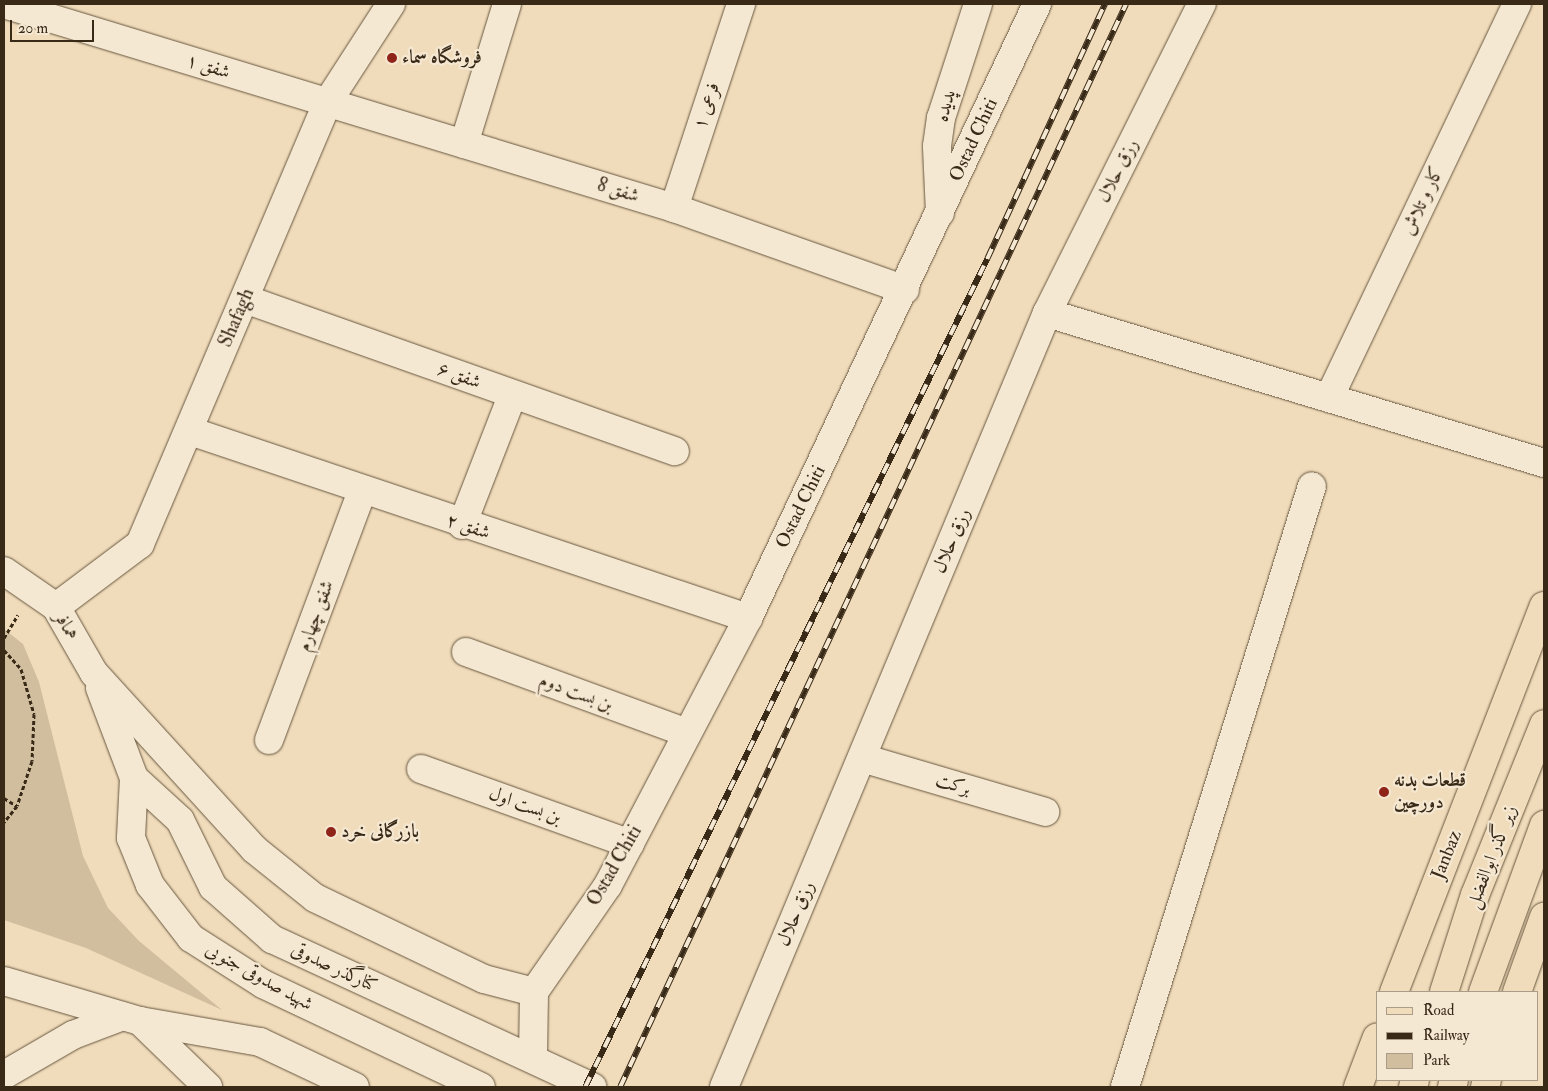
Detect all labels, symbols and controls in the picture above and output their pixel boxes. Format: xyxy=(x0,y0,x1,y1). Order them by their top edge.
scale bar xyxy=(12,10,96,42)
text: 20 m xyxy=(18,19,48,38)
place label: فروشگاه سماء xyxy=(402,47,482,69)
street label: شفق ۱ xyxy=(183,50,233,84)
marker: فروشگاه سماء xyxy=(386,52,398,64)
street label: فرعی ۱ xyxy=(689,80,725,132)
street label: پدیده xyxy=(931,88,961,124)
street label: Ostad Chiti xyxy=(945,95,1003,185)
street label: رزق حلال xyxy=(1092,135,1144,207)
street label: کار و تلاش xyxy=(1397,163,1449,239)
street label: شفق 8 xyxy=(594,174,642,208)
street label: Shafagh xyxy=(214,285,260,351)
street label: شفق ۶ xyxy=(434,358,484,394)
street label: Ostad Chiti xyxy=(771,462,831,552)
street label: رزق حلال xyxy=(928,505,976,577)
street label: شفق ۲ xyxy=(443,509,493,545)
street label: شفق چهارم xyxy=(293,577,339,655)
street label: همافر xyxy=(49,608,83,644)
street label: بن بست دوم xyxy=(536,669,616,717)
street label: برکت xyxy=(933,769,973,801)
place label: قطعات بدنه دورچین xyxy=(1394,770,1466,814)
street label: بن بست اول xyxy=(486,782,564,830)
marker: قطعات بدنه دورچین xyxy=(1378,786,1390,798)
street label: زیر گذر ابوالفضل xyxy=(1462,802,1522,912)
place label: بازرگانی خرد xyxy=(341,821,419,843)
street label: Ostad Chiti xyxy=(583,822,647,910)
marker: بازرگانی خرد xyxy=(325,826,337,838)
street label: Janbaz xyxy=(1427,827,1467,883)
street label: رزق حلال xyxy=(772,878,820,950)
street label: شهید صدوقی جنوبی xyxy=(201,938,317,1016)
street label: کنارگذر صدوقی xyxy=(287,938,381,998)
legend xyxy=(1376,991,1538,1081)
text: Road xyxy=(1423,1001,1454,1020)
text: Railway xyxy=(1423,1026,1469,1045)
text: Park xyxy=(1423,1051,1450,1070)

